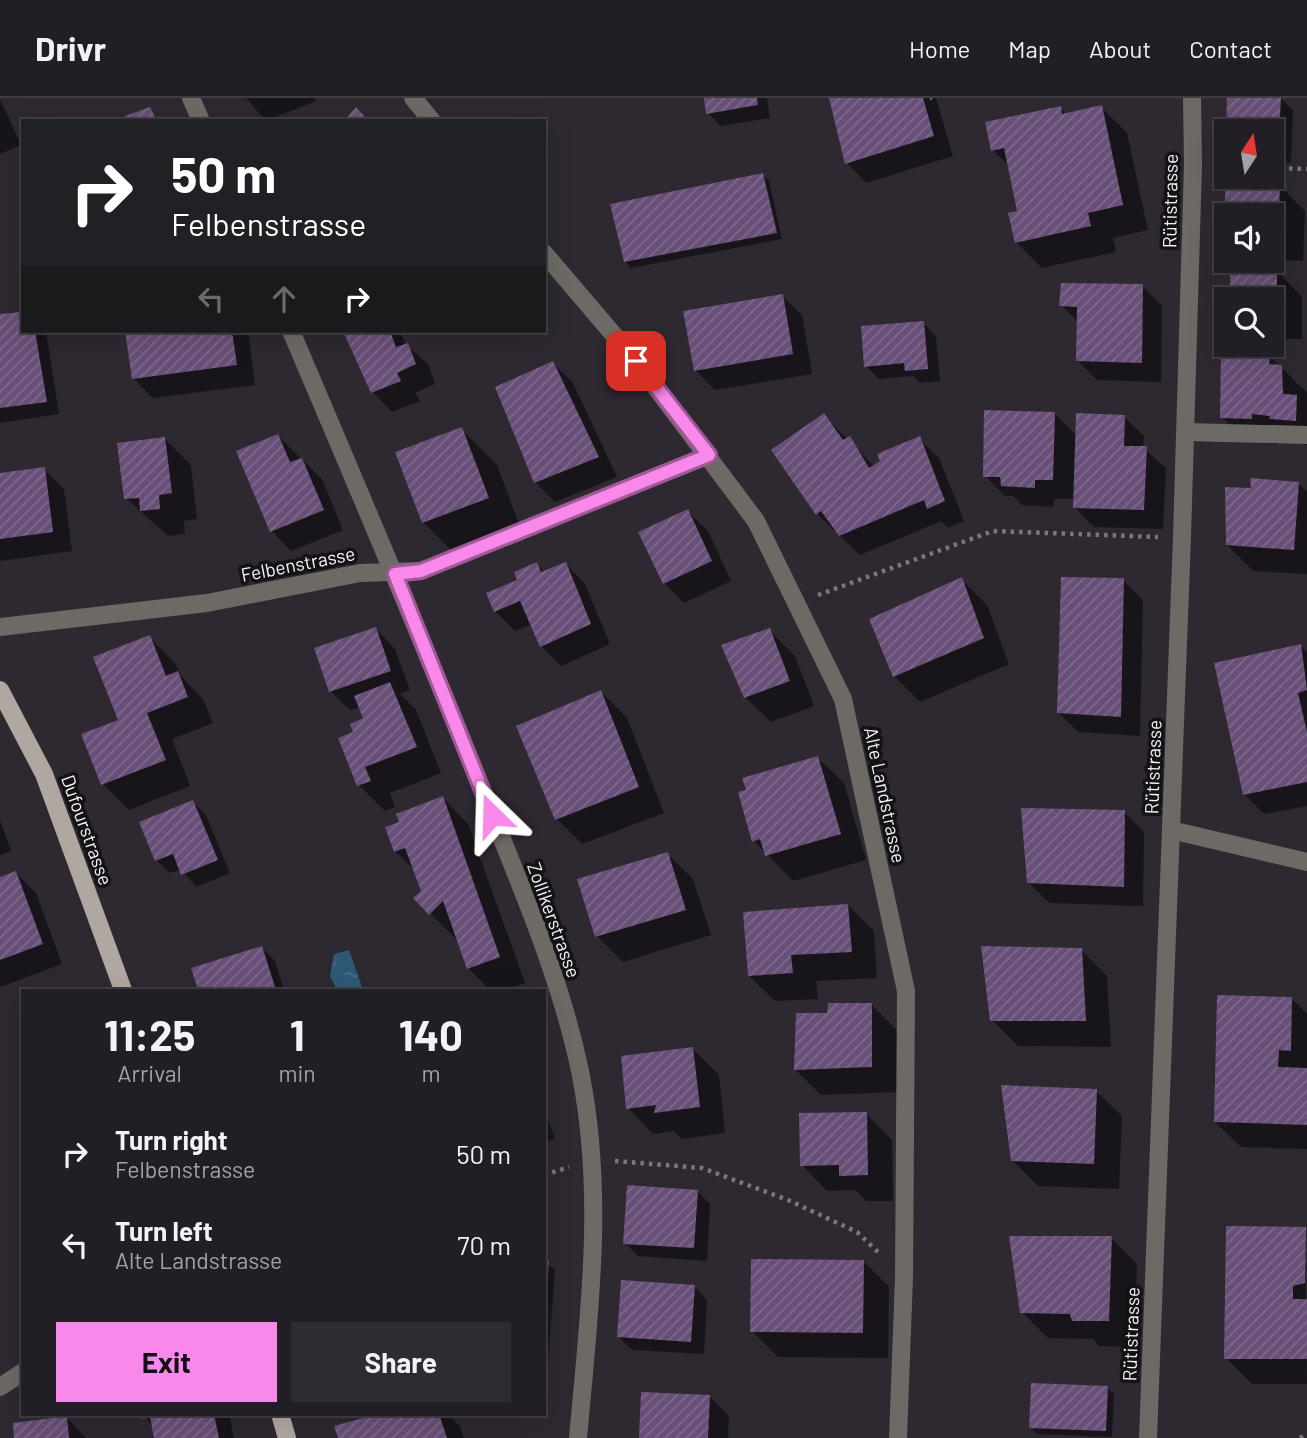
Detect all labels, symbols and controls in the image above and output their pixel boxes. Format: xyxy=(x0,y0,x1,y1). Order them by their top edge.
text: Drivr xyxy=(35,28,106,68)
text: Home xyxy=(909,34,970,63)
text: Map xyxy=(1008,34,1051,63)
text: About xyxy=(1089,34,1151,63)
text: Contact xyxy=(1189,34,1272,63)
north arrow xyxy=(1214,119,1284,189)
map controls xyxy=(1214,119,1284,357)
text: 50 m xyxy=(171,144,276,203)
icon: right xyxy=(56,147,147,238)
street label: Rütistrasse xyxy=(1157,154,1182,248)
button: sound xyxy=(1214,203,1284,273)
text: Felbenstrasse xyxy=(171,204,366,242)
icon: left xyxy=(192,280,230,318)
icon: ahead xyxy=(265,280,303,318)
icon: right xyxy=(338,280,376,318)
button: search xyxy=(1214,287,1284,357)
pin xyxy=(606,331,666,391)
icon: arrive xyxy=(617,342,655,380)
street label: Felbenstrasse xyxy=(239,541,357,586)
street label: Rütistrasse xyxy=(1139,719,1166,815)
street label: Alte Landstrasse xyxy=(860,725,911,865)
street label: Dufourstrasse xyxy=(57,772,118,888)
position arrow xyxy=(455,778,529,852)
street label: Zollikerstrasse xyxy=(523,859,586,981)
text: 11:25 xyxy=(104,1009,195,1059)
text: 1 xyxy=(290,1009,305,1059)
text: 140 xyxy=(399,1009,463,1059)
text: Arrival xyxy=(118,1059,182,1087)
text: min xyxy=(278,1059,316,1087)
text: m xyxy=(421,1059,440,1087)
text: Turn right xyxy=(115,1124,228,1155)
icon: right xyxy=(56,1135,94,1173)
text: 50 m xyxy=(456,1138,511,1169)
text: Felbenstrasse xyxy=(115,1155,255,1183)
text: Turn left xyxy=(115,1215,213,1246)
icon: left xyxy=(56,1226,94,1264)
text: 70 m xyxy=(457,1229,511,1260)
text: Alte Landstrasse xyxy=(115,1246,282,1274)
street label: Rütistrasse xyxy=(1117,1286,1144,1382)
button: Exit xyxy=(56,1322,277,1402)
button: Share xyxy=(291,1322,511,1402)

